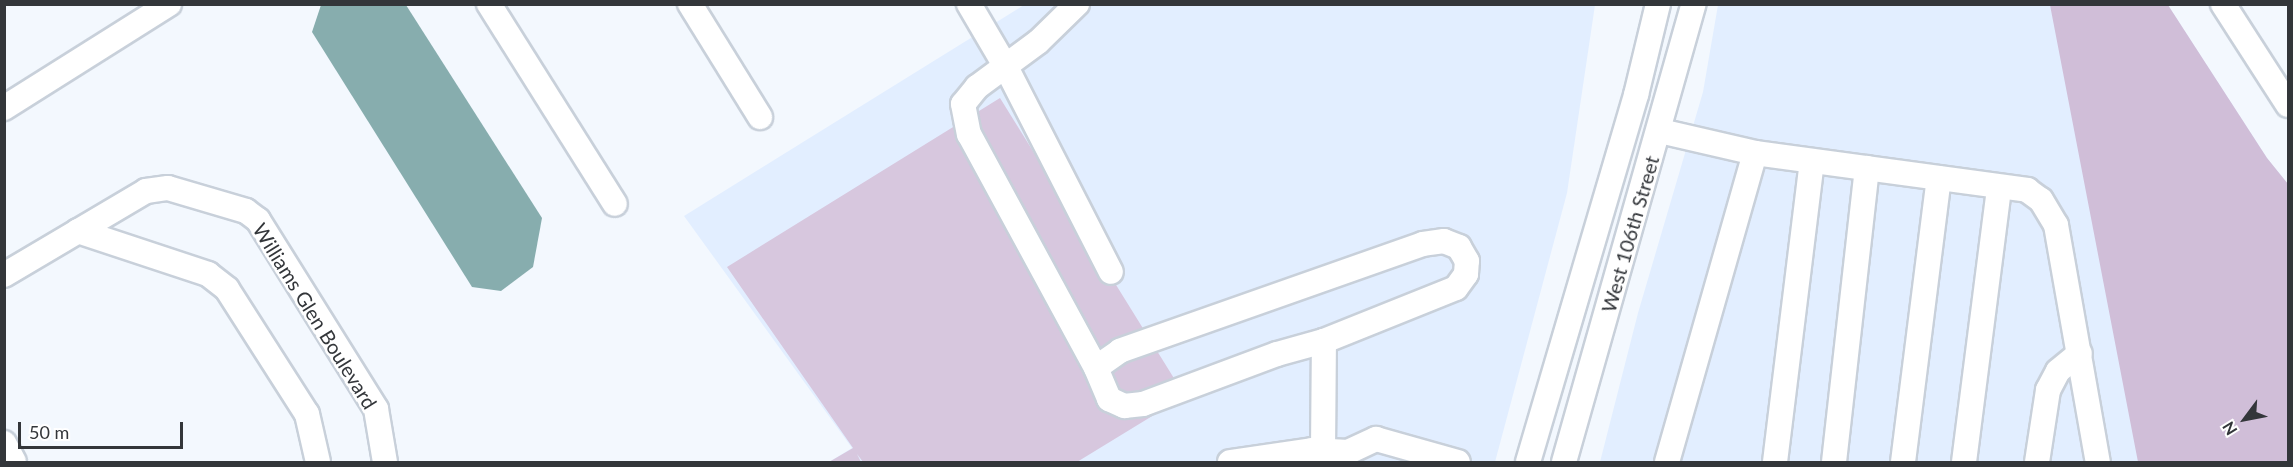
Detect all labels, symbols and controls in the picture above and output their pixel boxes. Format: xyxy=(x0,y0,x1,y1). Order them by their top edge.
street label: West 106th Street xyxy=(1596,153,1664,315)
street label: Williams Glen Boulevard xyxy=(248,219,382,413)
north arrow xyxy=(2215,389,2275,449)
scale bar xyxy=(21,410,186,448)
text: N xyxy=(2218,419,2241,439)
text: 50 m xyxy=(29,421,69,443)

